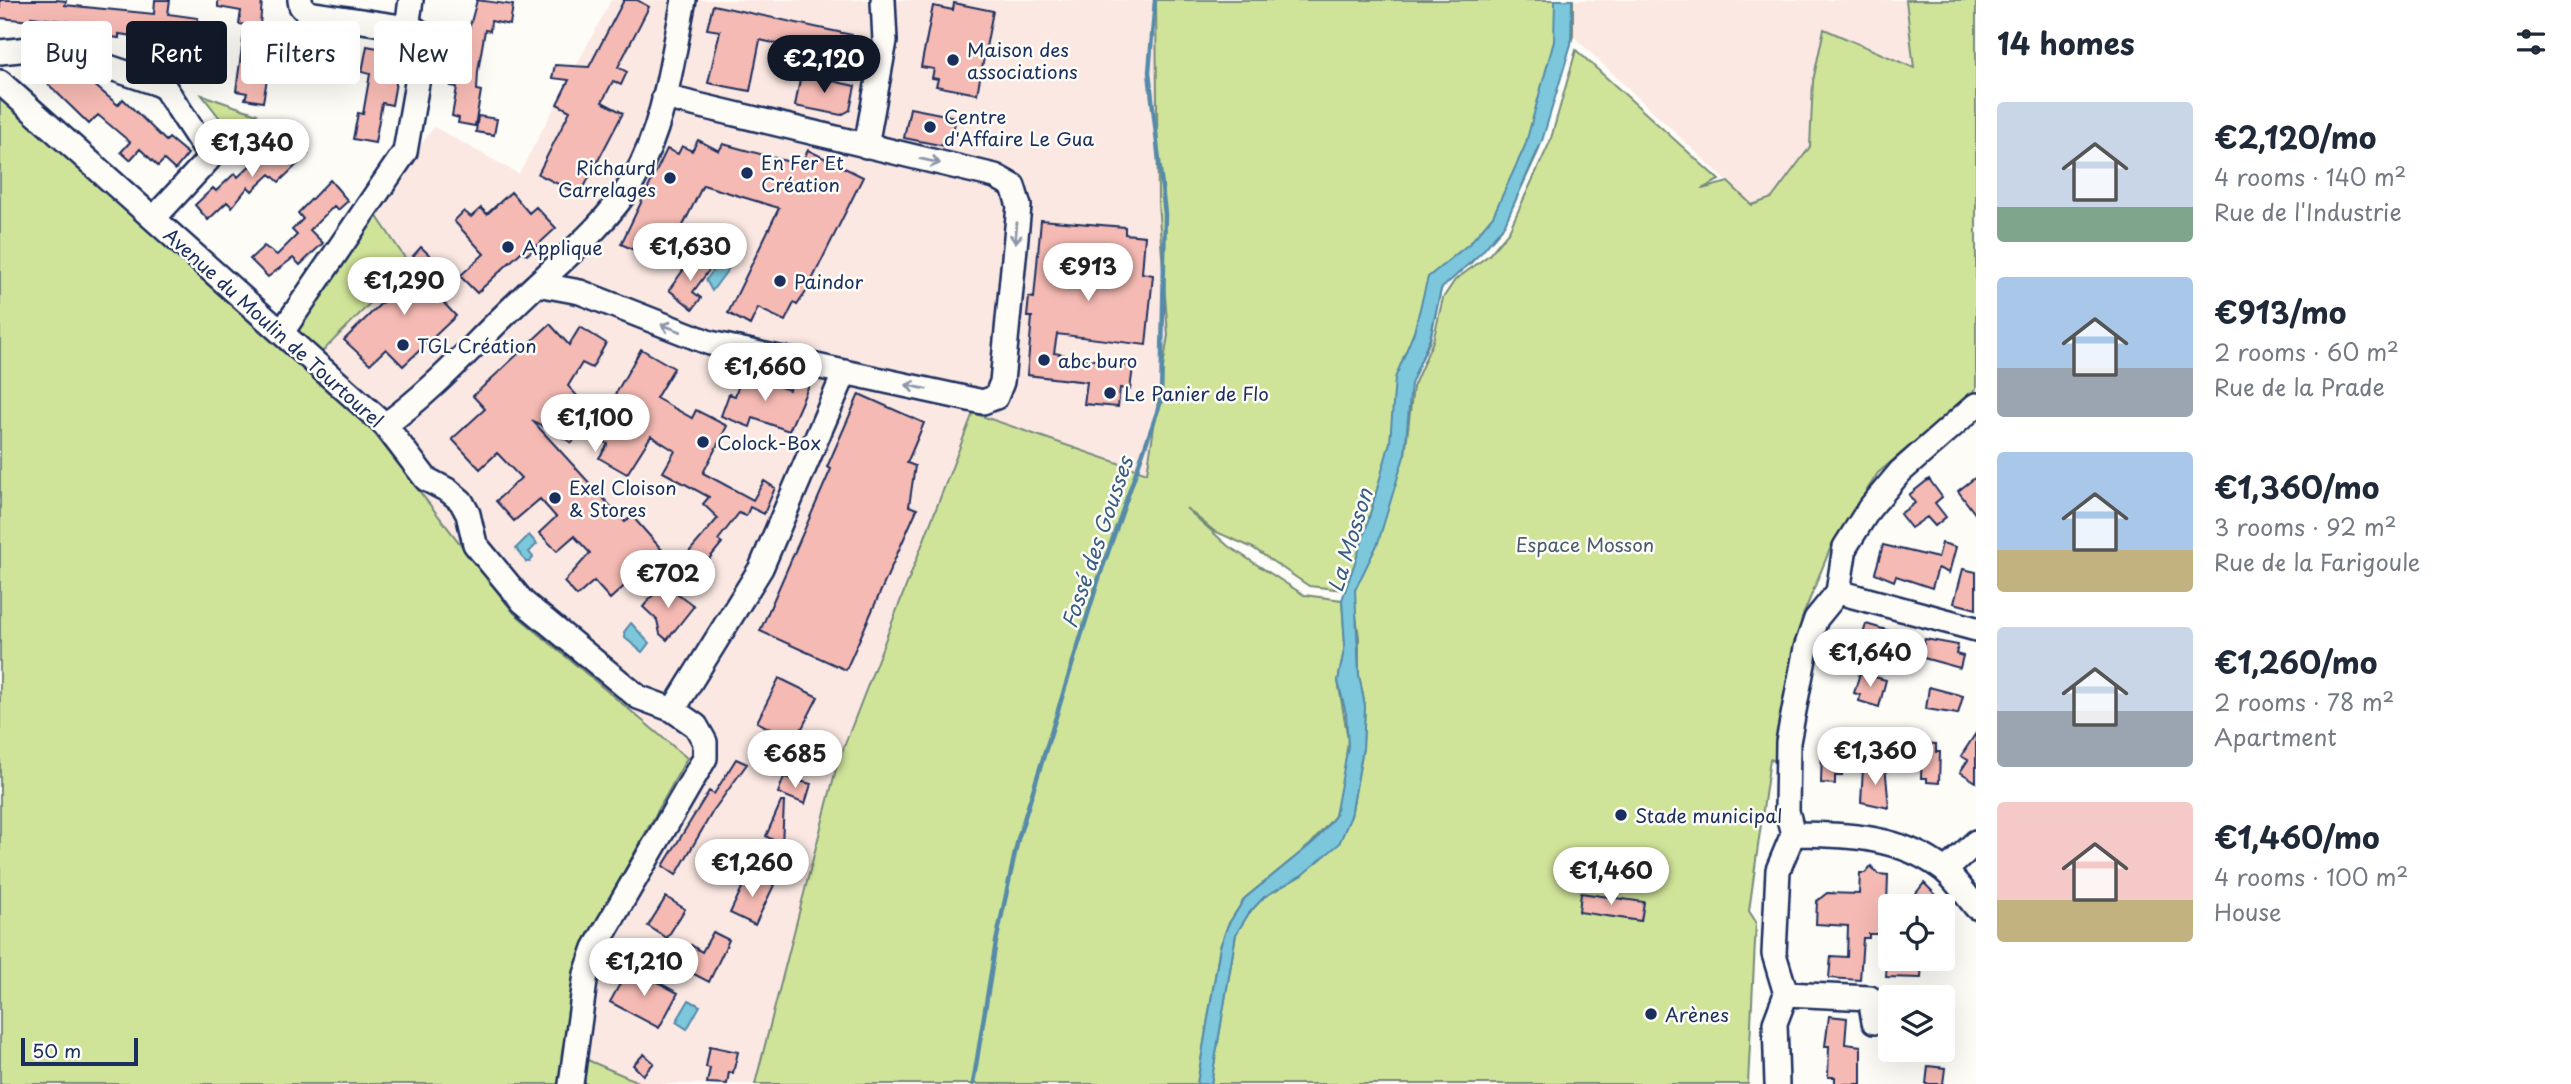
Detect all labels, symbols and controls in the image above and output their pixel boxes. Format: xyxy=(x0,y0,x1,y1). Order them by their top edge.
text: 14 homes xyxy=(1997,20,2135,65)
chip: Buy xyxy=(21,21,112,84)
chip: Rent xyxy=(126,21,227,84)
chip: Filters xyxy=(241,21,360,84)
chip: New xyxy=(374,21,472,84)
icon: filters xyxy=(2512,23,2550,61)
place label: Maison des associations xyxy=(967,35,1078,85)
pin: €2,120 xyxy=(767,36,881,95)
text: €2,120 xyxy=(783,40,865,75)
marker: Maison des associations xyxy=(945,52,961,68)
place label: Centre d'Affaire Le Gua xyxy=(944,102,1094,152)
text: €2,120/mo xyxy=(2214,114,2376,159)
marker: Centre d'Affaire Le Gua xyxy=(922,119,938,135)
pin: €1,340 xyxy=(195,120,309,179)
text: €1,340 xyxy=(210,124,294,159)
icon: home xyxy=(2053,130,2137,214)
place label: En Fer Et Création xyxy=(761,148,844,198)
place label: Richaurd Carrelages xyxy=(558,153,656,203)
one-way arrow xyxy=(919,155,941,168)
text: 4 rooms · 140 m² xyxy=(2214,159,2406,194)
marker: En Fer Et Création xyxy=(739,165,755,181)
marker: Richaurd Carrelages xyxy=(662,170,678,186)
text: Rue de l'Industrie xyxy=(2214,194,2402,229)
street label: Avenue du Moulin de Tourtourel xyxy=(158,221,390,433)
one-way arrow xyxy=(1009,222,1022,244)
pin: €1,630 xyxy=(633,224,747,283)
text: €1,630 xyxy=(649,228,731,263)
place label: Applique xyxy=(522,233,603,261)
marker: Applique xyxy=(500,239,516,255)
pin: €913 xyxy=(1047,244,1129,303)
text: €913 xyxy=(1059,248,1117,283)
pin: €1,290 xyxy=(347,258,461,317)
text: €1,290 xyxy=(364,262,444,297)
place label: Paindor xyxy=(794,267,864,295)
marker: Paindor xyxy=(772,273,788,289)
text: €913/mo xyxy=(2214,289,2346,334)
icon: home xyxy=(2053,305,2137,389)
one-way arrow xyxy=(661,321,683,334)
place label: TGL Création xyxy=(417,331,537,359)
text: 2 rooms · 60 m² xyxy=(2214,334,2399,369)
marker: TGL Création xyxy=(395,337,411,353)
pin: €1,660 xyxy=(708,344,822,403)
place label: abc buro xyxy=(1058,346,1137,374)
text: €1,660 xyxy=(724,348,806,383)
marker: abc buro xyxy=(1036,352,1052,368)
text: Rue de la Prade xyxy=(2214,369,2385,404)
place label: Le Panier de Flo xyxy=(1124,379,1269,407)
one-way arrow xyxy=(905,380,928,394)
marker: Le Panier de Flo xyxy=(1102,385,1118,401)
pin: €1,100 xyxy=(538,394,652,454)
text: €1,100 xyxy=(557,399,633,434)
place label: Colock-Box xyxy=(717,428,821,456)
marker: Colock-Box xyxy=(695,434,711,450)
water label: Fossé des Gousses xyxy=(1052,450,1141,632)
text: €1,360/mo xyxy=(2214,464,2379,509)
place label: Exel Cloison & Stores xyxy=(569,473,677,523)
icon: home xyxy=(2053,480,2137,564)
water label: La Mosson xyxy=(1318,483,1380,596)
marker: Exel Cloison & Stores xyxy=(547,490,563,506)
text: 3 rooms · 92 m² xyxy=(2214,509,2397,544)
park label: Espace Mosson xyxy=(1516,530,1654,558)
text: Rue de la Farigoule xyxy=(2214,544,2420,579)
pin: €702 xyxy=(627,550,709,610)
text: €702 xyxy=(636,555,700,590)
pin: €1,640 xyxy=(1813,630,1927,689)
text: €1,640 xyxy=(1829,634,1911,669)
text: €1,260/mo xyxy=(2214,639,2378,684)
icon: home xyxy=(2053,655,2137,739)
text: 2 rooms · 78 m² xyxy=(2214,684,2394,719)
text: Apartment xyxy=(2214,719,2337,754)
pin: €1,360 xyxy=(1818,728,1932,787)
pin: €685 xyxy=(754,730,836,790)
text: €1,360 xyxy=(1833,732,1917,767)
text: €685 xyxy=(763,735,827,770)
place label: Stade municipal xyxy=(1635,801,1782,829)
marker: Stade municipal xyxy=(1613,807,1629,823)
text: €1,460/mo xyxy=(2214,814,2380,859)
icon: home xyxy=(2053,830,2137,914)
pin: €1,260 xyxy=(695,839,809,899)
text: €1,260 xyxy=(711,844,793,879)
pin: €1,460 xyxy=(1554,848,1668,907)
text: €1,460 xyxy=(1569,852,1653,887)
text: 4 rooms · 100 m² xyxy=(2214,859,2408,894)
map controls xyxy=(1878,894,1955,1062)
button: locate xyxy=(1878,894,1955,971)
text: House xyxy=(2214,894,2281,929)
pin: €1,210 xyxy=(587,939,701,998)
text: €1,210 xyxy=(605,943,683,978)
button: layers xyxy=(1878,985,1955,1062)
place label: Arènes xyxy=(1665,1000,1729,1028)
marker: Arènes xyxy=(1643,1006,1659,1022)
scale bar xyxy=(21,1035,138,1067)
text: 50 m xyxy=(32,1036,81,1064)

